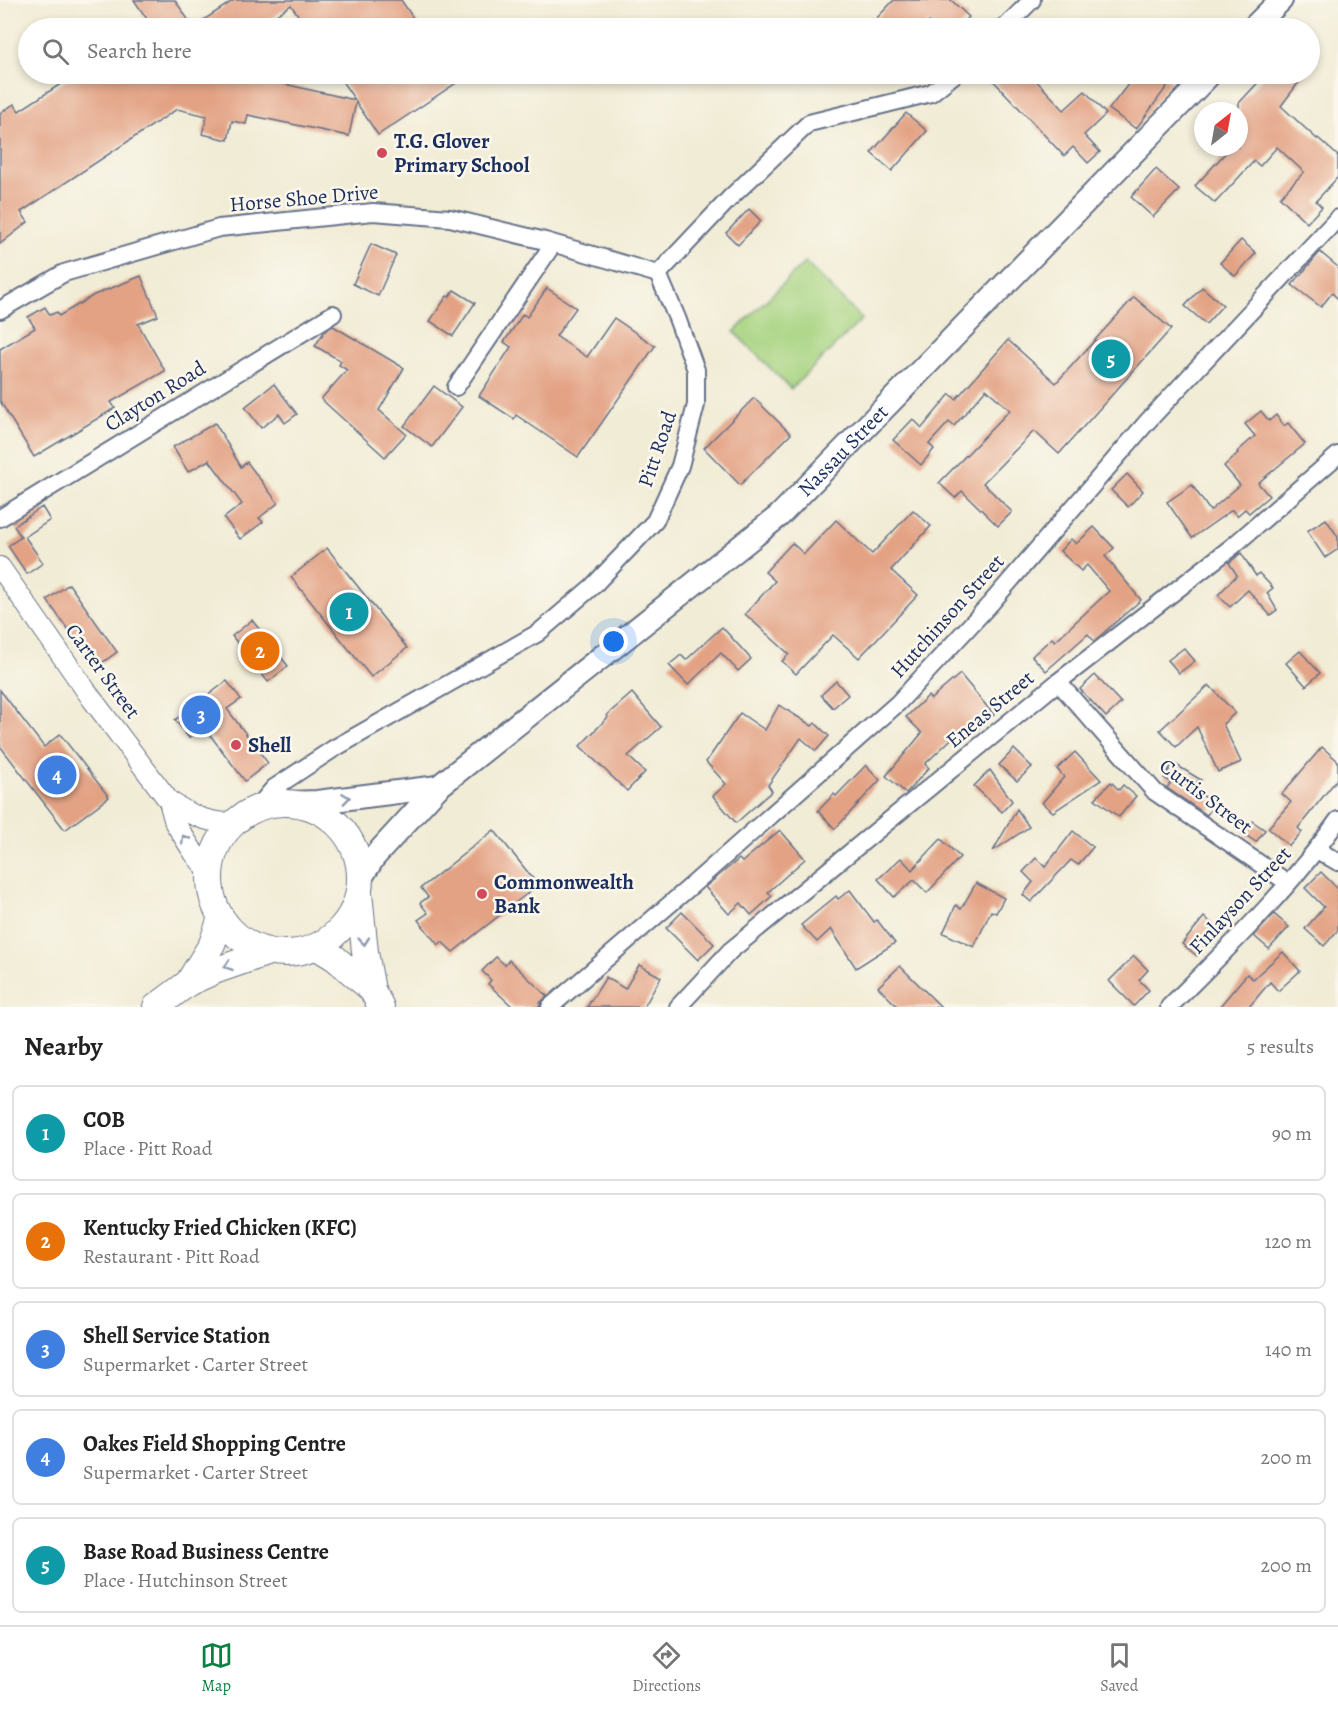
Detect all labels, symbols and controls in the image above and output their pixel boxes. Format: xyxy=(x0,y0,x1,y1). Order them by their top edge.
search box xyxy=(18,18,1320,84)
icon: search xyxy=(39,35,72,68)
text: Search here xyxy=(87,36,192,66)
north arrow xyxy=(1194,102,1248,156)
place label: T.G. Glover Primary School xyxy=(394,127,530,179)
marker: T.G. Glover Primary School xyxy=(375,146,389,160)
street label: Horse Shoe Drive xyxy=(228,178,380,218)
pin: 5 xyxy=(1092,336,1130,382)
street label: Clayton Road xyxy=(99,354,211,438)
street label: Nassau Street xyxy=(792,398,894,503)
street label: Pitt Road xyxy=(631,406,683,491)
street label: Hutchinson Street xyxy=(884,548,1010,684)
pin: 1 xyxy=(330,590,368,634)
street label: Carter Street xyxy=(59,618,147,724)
your location xyxy=(599,627,628,656)
pin: 2 xyxy=(240,628,280,674)
street label: Eneas Street xyxy=(940,664,1040,754)
pin: 3 xyxy=(182,692,220,738)
place label: Shell xyxy=(248,731,292,759)
marker: Shell xyxy=(229,738,243,752)
pin: 4 xyxy=(38,752,76,798)
street label: Curtis Street xyxy=(1154,752,1258,840)
one-way arrow xyxy=(342,792,351,804)
one-way arrow xyxy=(180,835,192,845)
street label: Finlayson Street xyxy=(1183,840,1297,960)
place label: Commonwealth Bank xyxy=(494,868,634,920)
marker: Commonwealth Bank xyxy=(475,887,489,901)
one-way arrow xyxy=(357,936,370,945)
one-way arrow xyxy=(223,959,234,972)
text: Nearby xyxy=(24,1029,103,1064)
text: 5 results xyxy=(1247,1033,1314,1060)
text: COB xyxy=(83,1105,125,1135)
text: 1 xyxy=(42,1120,49,1147)
text: 90 m xyxy=(1272,1120,1312,1147)
text: Place · Pitt Road xyxy=(83,1135,213,1162)
text: Kentucky Fried Chicken (KFC) xyxy=(83,1213,357,1243)
text: 2 xyxy=(41,1228,50,1255)
text: 120 m xyxy=(1264,1228,1312,1255)
text: Restaurant · Pitt Road xyxy=(83,1243,260,1270)
text: Shell Service Station xyxy=(83,1321,270,1351)
text: 3 xyxy=(41,1336,50,1363)
text: 140 m xyxy=(1265,1336,1312,1363)
text: Supermarket · Carter Street xyxy=(83,1351,308,1378)
text: Oakes Field Shopping Centre xyxy=(83,1429,346,1459)
text: 4 xyxy=(41,1444,50,1471)
text: 200 m xyxy=(1261,1444,1312,1471)
text: Supermarket · Carter Street xyxy=(83,1459,308,1486)
text: Base Road Business Centre xyxy=(83,1537,329,1567)
text: 5 xyxy=(41,1552,50,1579)
text: 200 m xyxy=(1261,1552,1312,1579)
text: Place · Hutchinson Street xyxy=(83,1567,288,1594)
tab: Map xyxy=(200,1639,233,1697)
tab: Directions xyxy=(632,1639,701,1697)
tab: Saved xyxy=(1100,1639,1138,1697)

